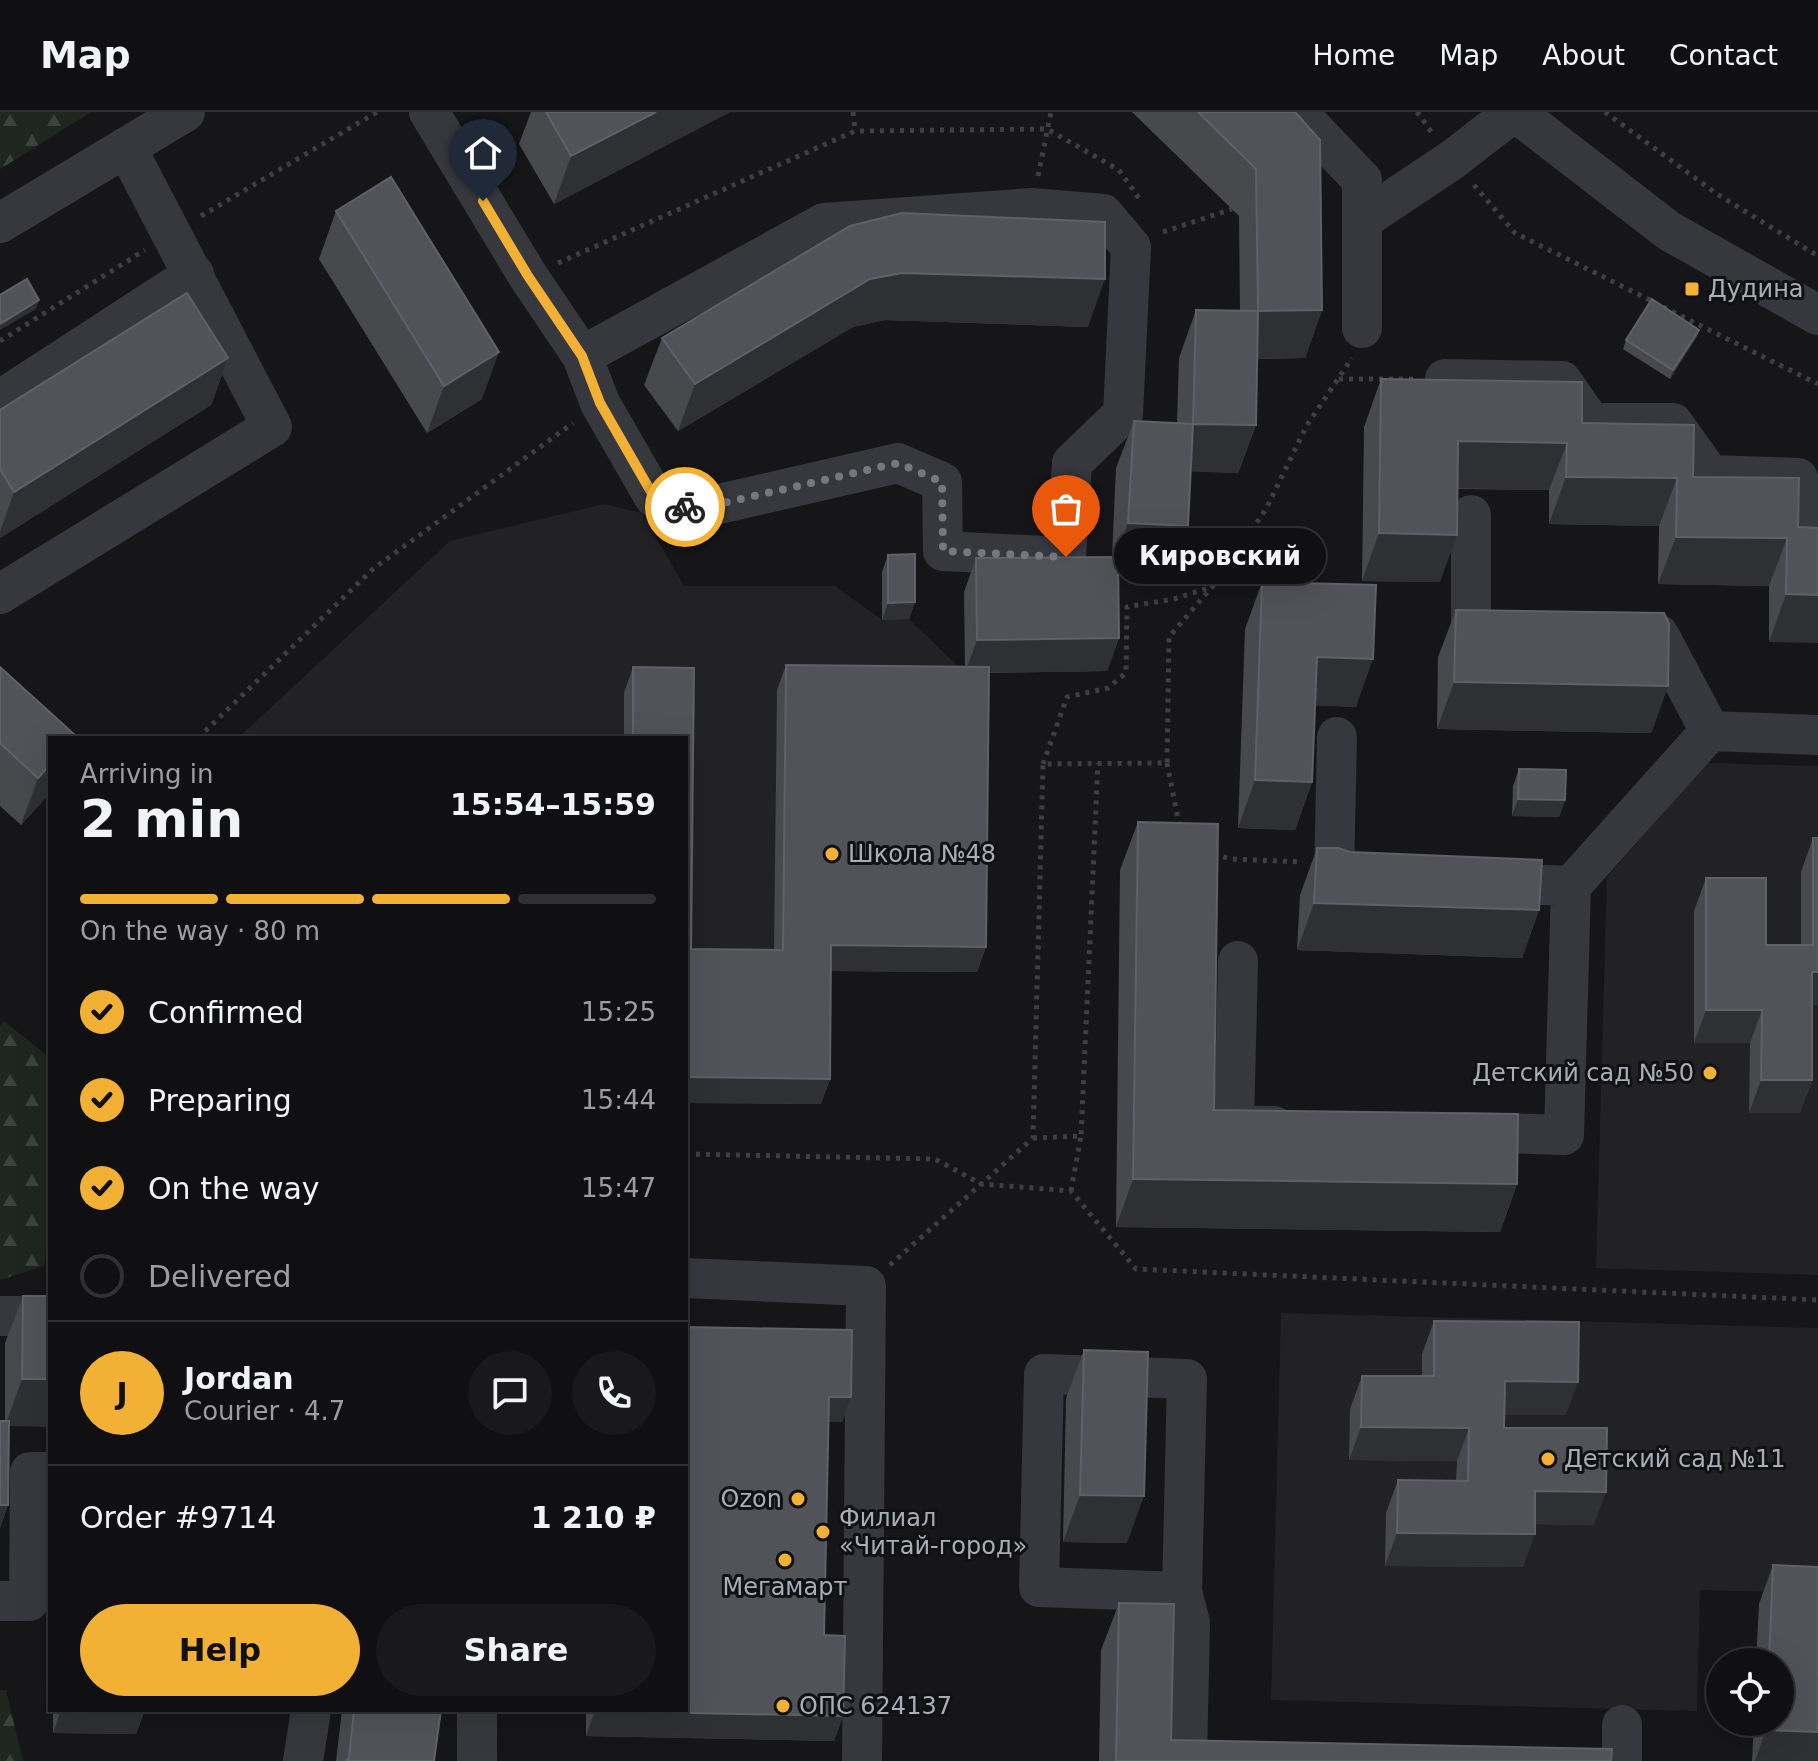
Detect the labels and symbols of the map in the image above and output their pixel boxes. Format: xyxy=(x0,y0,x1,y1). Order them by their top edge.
pin xyxy=(449,119,517,201)
place label: Дудина xyxy=(1708,275,1804,303)
marker: Дудина xyxy=(1683,280,1701,298)
courier xyxy=(645,467,725,547)
pin xyxy=(1032,475,1100,557)
callout: Кировский xyxy=(1114,529,1326,585)
place label: Школа №48 xyxy=(848,840,996,868)
marker: Школа №48 xyxy=(823,845,841,863)
place label: Детский сад №50 xyxy=(1472,1059,1694,1087)
marker: Детский сад №50 xyxy=(1701,1064,1719,1082)
place label: Детский сад №11 xyxy=(1564,1445,1786,1473)
marker: Детский сад №11 xyxy=(1539,1450,1557,1468)
place label: Ozon xyxy=(721,1485,782,1513)
marker: Ozon xyxy=(789,1490,807,1508)
place label: Филиал «Читай-город» xyxy=(839,1504,1027,1560)
marker: Филиал «Читай-город» xyxy=(814,1523,832,1541)
marker: Мегамарт xyxy=(776,1551,794,1569)
place label: Мегамарт xyxy=(723,1573,847,1601)
place label: ОПС 624137 xyxy=(799,1692,952,1720)
marker: ОПС 624137 xyxy=(774,1697,792,1715)

